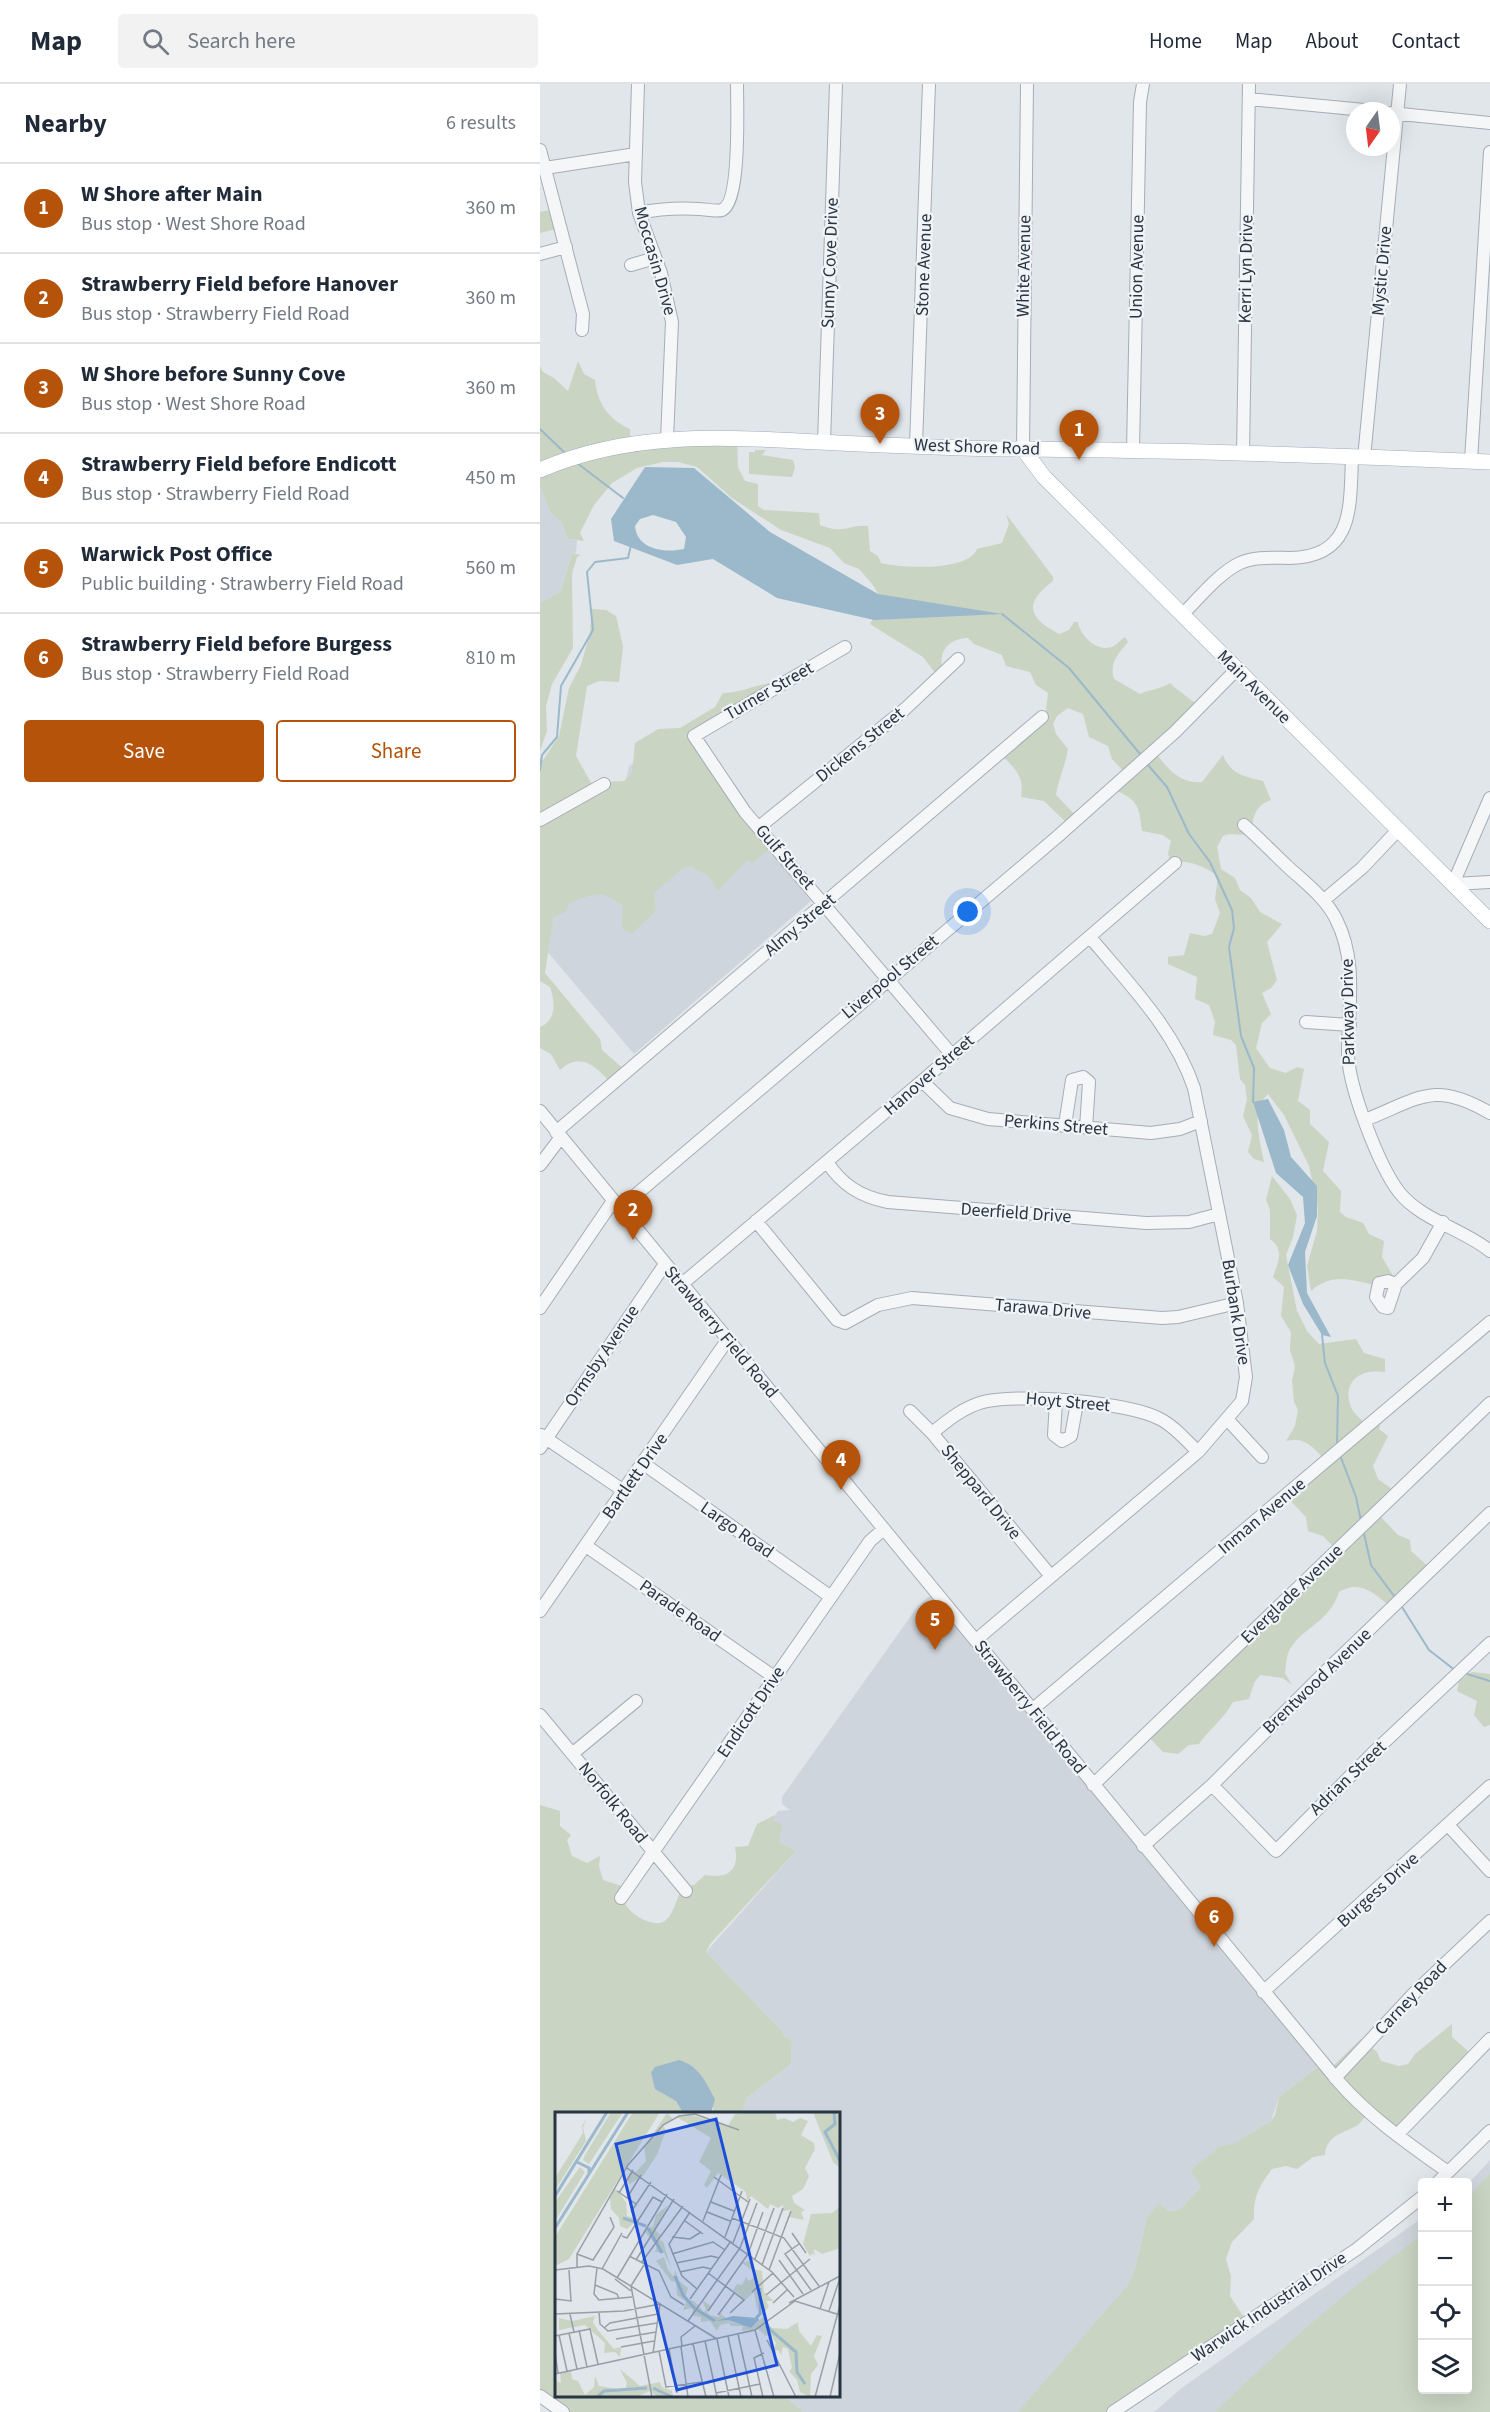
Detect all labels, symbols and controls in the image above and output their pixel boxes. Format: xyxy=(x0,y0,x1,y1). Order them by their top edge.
search box xyxy=(118,14,538,68)
text: Map xyxy=(30,21,82,61)
icon: search xyxy=(139,25,172,58)
text: Search here xyxy=(187,25,296,57)
text: Home xyxy=(1149,26,1202,56)
text: Map xyxy=(1235,26,1273,56)
text: About xyxy=(1306,26,1358,56)
text: Contact xyxy=(1391,26,1460,56)
north arrow xyxy=(1346,102,1400,156)
text: Nearby xyxy=(24,105,107,142)
text: 6 results xyxy=(446,109,516,137)
text: W Shore after Main xyxy=(81,178,263,210)
text: 1 xyxy=(38,194,49,222)
text: 360 m xyxy=(466,194,516,222)
street label: Sunny Cove Drive xyxy=(815,197,845,329)
street label: Moccasin Drive xyxy=(628,204,682,318)
text: Bus stop · West Shore Road xyxy=(81,210,306,238)
street label: Stone Avenue xyxy=(910,213,938,317)
street label: Union Avenue xyxy=(1124,214,1150,319)
street label: Kerri Lyn Drive xyxy=(1233,214,1259,324)
street label: White Avenue xyxy=(1011,215,1037,317)
street label: Mystic Drive xyxy=(1366,225,1398,317)
text: Strawberry Field before Hanover xyxy=(81,268,398,300)
text: 2 xyxy=(38,284,49,312)
text: 360 m xyxy=(466,284,516,312)
text: Bus stop · Strawberry Field Road xyxy=(81,300,350,328)
text: W Shore before Sunny Cove xyxy=(81,358,346,390)
text: 3 xyxy=(38,374,49,402)
text: 360 m xyxy=(466,374,516,402)
text: Bus stop · West Shore Road xyxy=(81,390,306,418)
pin: 3 xyxy=(860,394,900,444)
pin: 1 xyxy=(1060,410,1098,460)
street label: West Shore Road xyxy=(913,432,1041,462)
text: Strawberry Field before Endicott xyxy=(81,448,396,480)
text: 4 xyxy=(38,464,49,492)
text: 450 m xyxy=(466,464,516,492)
text: Bus stop · Strawberry Field Road xyxy=(81,480,350,508)
text: Warwick Post Office xyxy=(81,538,273,570)
text: 5 xyxy=(38,554,49,582)
text: 560 m xyxy=(466,554,516,582)
text: Public building · Strawberry Field Road xyxy=(81,570,404,598)
text: Strawberry Field before Burgess xyxy=(81,628,392,660)
text: 6 xyxy=(38,644,49,672)
text: 810 m xyxy=(466,644,516,672)
street label: Main Avenue xyxy=(1211,644,1297,730)
street label: Turner Street xyxy=(720,656,818,726)
text: Bus stop · Strawberry Field Road xyxy=(81,660,350,688)
street label: Dickens Street xyxy=(810,702,910,788)
button: Save xyxy=(24,720,264,782)
button: Share xyxy=(276,720,516,782)
street label: Gulf Street xyxy=(750,819,820,895)
street label: Almy Street xyxy=(759,888,841,962)
your location xyxy=(953,897,982,926)
street label: Liverpool Street xyxy=(836,929,944,1025)
street label: Parkway Drive xyxy=(1335,958,1361,1065)
street label: Hanover Street xyxy=(878,1029,980,1121)
street label: Perkins Street xyxy=(1003,1108,1109,1142)
pin: 2 xyxy=(614,1190,652,1240)
street label: Deerfield Drive xyxy=(960,1197,1072,1229)
street label: Burbank Drive xyxy=(1215,1257,1257,1367)
street label: Strawberry Field Road xyxy=(658,1260,784,1404)
street label: Tarawa Drive xyxy=(994,1292,1092,1326)
street label: Ormsby Avenue xyxy=(559,1300,645,1412)
street label: Hoyt Street xyxy=(1025,1386,1111,1418)
street label: Bartlett Drive xyxy=(596,1428,674,1524)
street label: Sheppard Drive xyxy=(935,1439,1027,1545)
pin: 4 xyxy=(822,1440,860,1490)
street label: Inman Avenue xyxy=(1213,1472,1311,1560)
street label: Largo Road xyxy=(695,1495,779,1565)
street label: Everglade Avenue xyxy=(1235,1539,1349,1649)
street label: Parade Road xyxy=(634,1574,726,1648)
pin: 5 xyxy=(916,1600,954,1650)
street label: Brentwood Avenue xyxy=(1257,1622,1377,1740)
street label: Strawberry Field Road xyxy=(968,1635,1092,1779)
street label: Endicott Drive xyxy=(711,1661,791,1763)
street label: Adrian Street xyxy=(1304,1735,1392,1821)
street label: Norfolk Road xyxy=(572,1757,654,1849)
street label: Burgess Drive xyxy=(1332,1847,1424,1933)
pin: 6 xyxy=(1194,1898,1234,1947)
street label: Carney Road xyxy=(1369,1955,1453,2041)
inset map xyxy=(555,2112,840,2397)
map controls xyxy=(1418,2178,1472,2394)
button: + xyxy=(1418,2178,1472,2232)
button: − xyxy=(1418,2232,1472,2286)
street label: Warwick Industrial Drive xyxy=(1186,2246,1352,2368)
button: locate xyxy=(1418,2286,1472,2340)
button: layers xyxy=(1418,2340,1472,2394)

